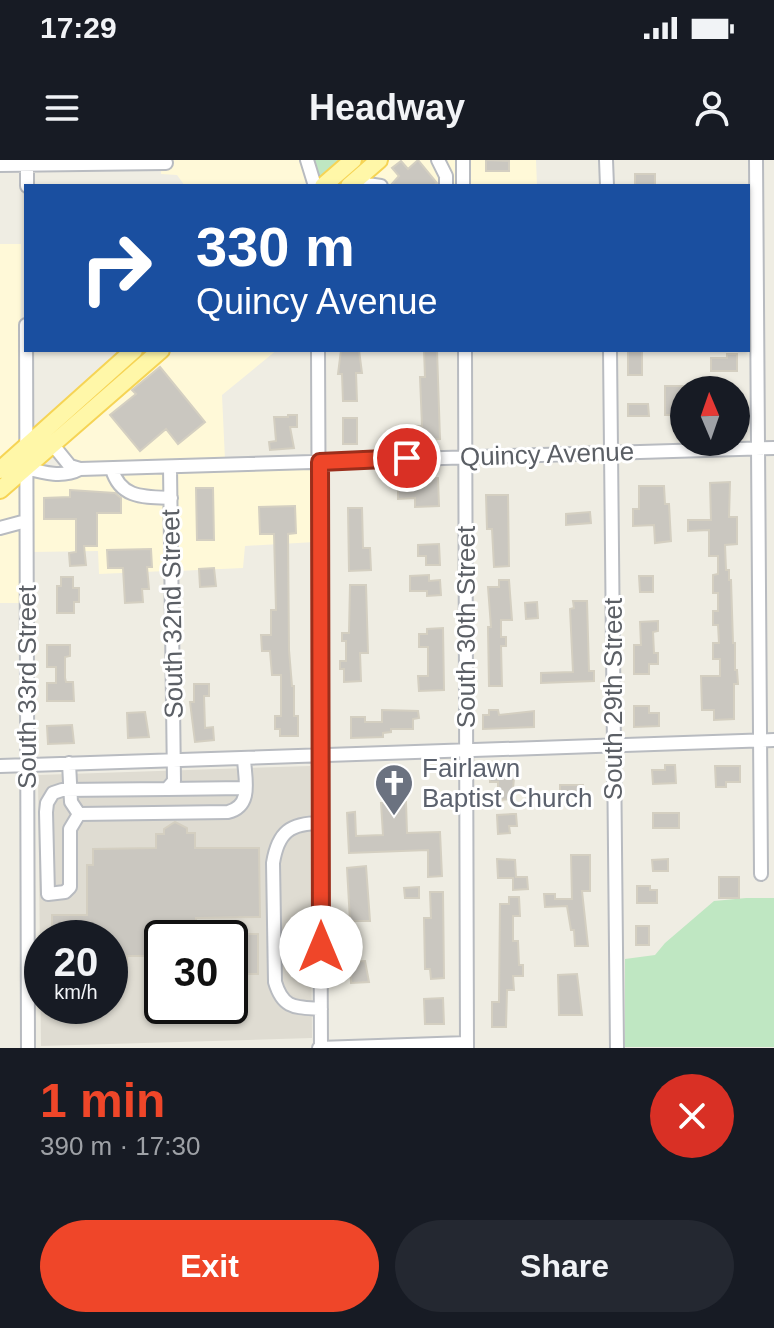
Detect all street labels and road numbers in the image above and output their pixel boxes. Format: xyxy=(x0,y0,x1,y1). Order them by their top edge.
street label: Quincy Avenue xyxy=(459,436,635,472)
street label: South 32nd Street xyxy=(155,508,189,719)
street label: South 30th Street xyxy=(451,525,481,728)
street label: South 33rd Street xyxy=(12,584,42,789)
street label: South 29th Street xyxy=(598,597,628,800)

